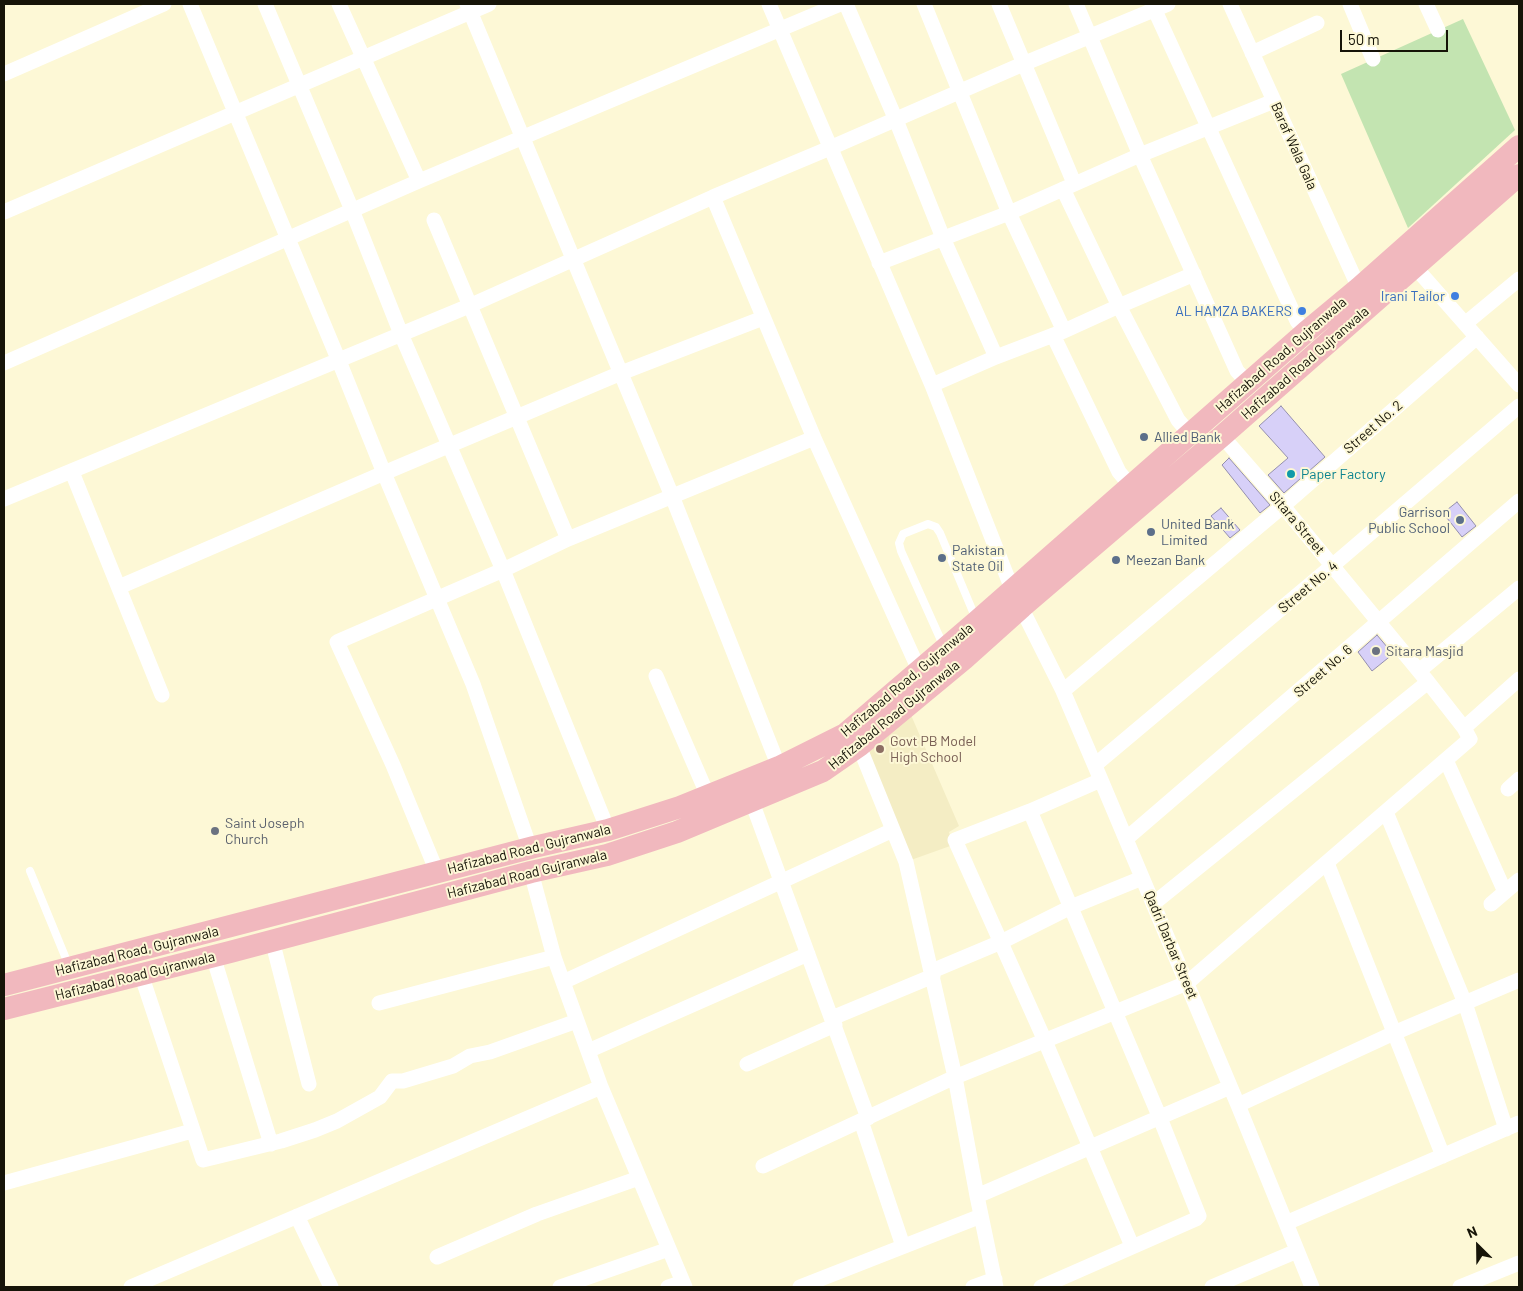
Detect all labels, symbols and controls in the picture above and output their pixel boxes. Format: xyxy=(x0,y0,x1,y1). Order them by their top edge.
scale bar xyxy=(1343,20,1450,52)
text: 50 m xyxy=(1348,30,1380,48)
street label: Baraf Wala Gala xyxy=(1267,100,1321,192)
place label: Irani Tailor xyxy=(1381,288,1445,304)
marker: Irani Tailor xyxy=(1449,290,1461,302)
street label: Hafizabad Road, Gujranwala xyxy=(1212,294,1350,416)
place label: AL HAMZA BAKERS xyxy=(1175,303,1292,319)
street label: Hafizabad Road Gujranwala xyxy=(1238,303,1372,423)
marker: AL HAMZA BAKERS xyxy=(1296,305,1308,317)
street label: Street No. 2 xyxy=(1340,397,1406,457)
place label: Allied Bank xyxy=(1154,429,1221,445)
marker: Allied Bank xyxy=(1138,431,1150,443)
place label: Paper Factory xyxy=(1301,466,1386,482)
marker: Paper Factory xyxy=(1285,468,1297,480)
street label: Sitara Street xyxy=(1266,488,1328,558)
place label: Garrison Public School xyxy=(1368,504,1450,536)
marker: Garrison Public School xyxy=(1454,514,1466,526)
place label: United Bank Limited xyxy=(1161,516,1234,548)
marker: United Bank Limited xyxy=(1145,526,1157,538)
place label: Pakistan State Oil xyxy=(952,542,1004,574)
marker: Pakistan State Oil xyxy=(936,552,948,564)
place label: Meezan Bank xyxy=(1126,552,1205,568)
marker: Meezan Bank xyxy=(1110,554,1122,566)
street label: Street No. 4 xyxy=(1275,557,1341,617)
street label: Hafizabad Road, Gujranwala xyxy=(837,620,977,740)
street label: Street No. 6 xyxy=(1290,641,1356,701)
place label: Sitara Masjid xyxy=(1386,643,1464,659)
marker: Sitara Masjid xyxy=(1370,645,1382,657)
street label: Hafizabad Road Gujranwala xyxy=(825,657,963,773)
place label: Govt PB Model High School xyxy=(890,733,976,766)
marker: Govt PB Model High School xyxy=(874,743,886,755)
place label: Saint Joseph Church xyxy=(225,815,304,848)
street label: Hafizabad Road, Gujranwala xyxy=(446,821,612,877)
marker: Saint Joseph Church xyxy=(209,825,221,837)
street label: Hafizabad Road Gujranwala xyxy=(445,846,609,902)
street label: Qadri Darbar Street xyxy=(1141,888,1201,1002)
street label: Hafizabad Road, Gujranwala xyxy=(54,923,220,979)
street label: Hafizabad Road Gujranwala xyxy=(53,948,217,1004)
north arrow xyxy=(1453,1221,1503,1271)
text: N xyxy=(1464,1222,1480,1241)

